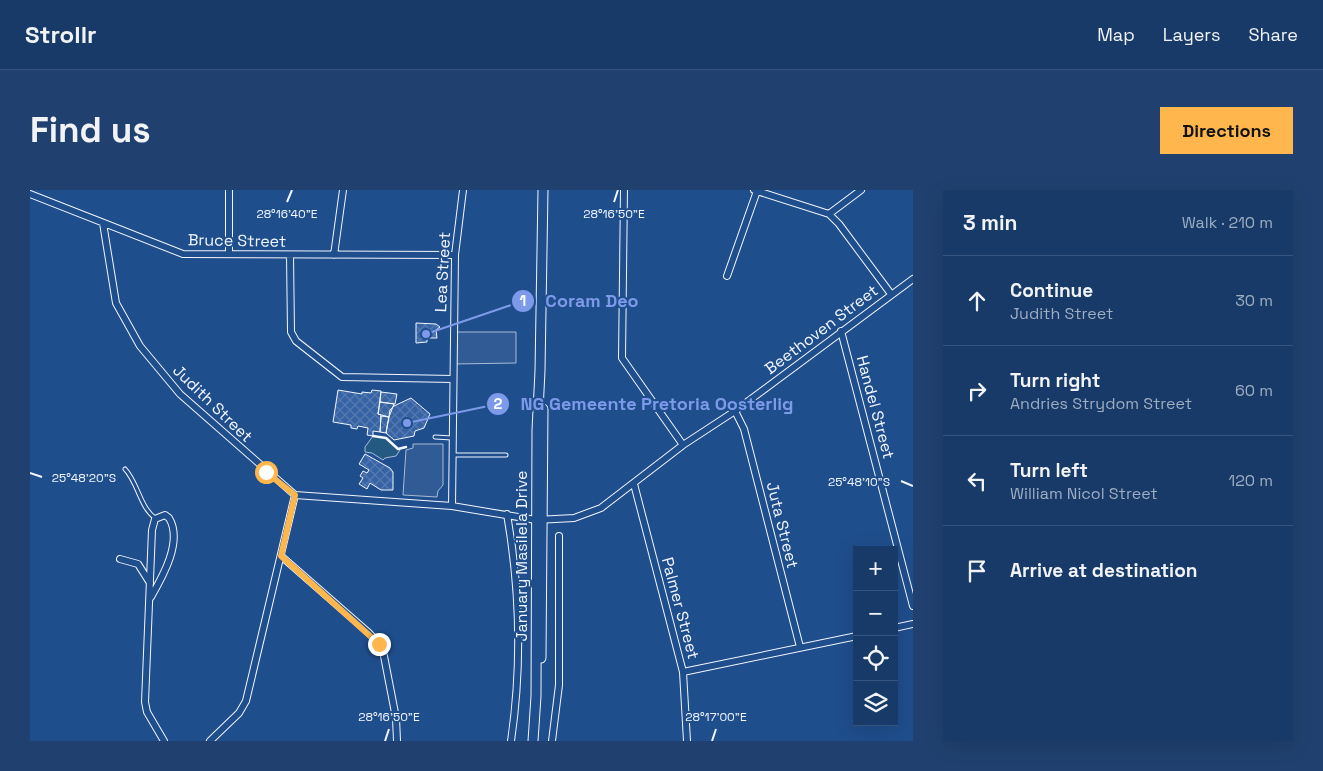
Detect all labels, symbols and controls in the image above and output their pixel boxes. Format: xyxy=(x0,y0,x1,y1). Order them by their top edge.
text: Strollr xyxy=(25,19,97,50)
text: Map xyxy=(1097,23,1135,46)
text: Layers xyxy=(1163,23,1220,46)
text: Share xyxy=(1248,23,1298,46)
button: Directions xyxy=(1160,107,1293,154)
text: Find us xyxy=(30,108,151,152)
text: 28°16'40"E xyxy=(256,206,318,222)
text: 28°16'50"E xyxy=(583,206,645,222)
text: 3 min xyxy=(963,209,1018,236)
text: Walk · 210 m xyxy=(1182,212,1273,233)
street label: Bruce Street xyxy=(188,229,286,252)
street label: Lea Street xyxy=(430,231,455,313)
text: Continue xyxy=(1010,278,1093,303)
street label: Beethoven Street xyxy=(760,280,882,379)
callout: Coram Deo xyxy=(510,285,649,318)
icon: ahead xyxy=(963,287,991,315)
text: Coram Deo xyxy=(545,289,639,312)
text: 30 m xyxy=(1235,290,1273,311)
text: 1 xyxy=(520,291,526,310)
text: Judith Street xyxy=(1010,303,1113,324)
street label: Handel Street xyxy=(852,353,899,461)
street label: Judith Street xyxy=(168,360,257,447)
text: Turn right xyxy=(1010,368,1100,393)
icon: right xyxy=(963,377,991,405)
text: 60 m xyxy=(1235,380,1273,401)
callout: NG Gemeente Pretoria Oosterlig xyxy=(485,387,803,420)
text: NG Gemeente Pretoria Oosterlig xyxy=(520,392,794,415)
text: Andries Strydom Street xyxy=(1010,393,1192,414)
text: 2 xyxy=(494,394,503,413)
text: Turn left xyxy=(1010,458,1088,483)
route start xyxy=(255,461,278,484)
icon: left xyxy=(963,467,991,495)
text: 25°48'20"S xyxy=(52,470,116,486)
street label: January Masilela Drive xyxy=(511,470,532,642)
text: 120 m xyxy=(1229,470,1273,491)
text: 25°48'10"S xyxy=(828,474,890,490)
street label: Juta Street xyxy=(762,480,803,571)
text: William Nicol Street xyxy=(1010,483,1158,504)
map controls xyxy=(853,546,898,726)
button: + xyxy=(853,546,898,591)
street label: Palmer Street xyxy=(657,555,704,661)
icon: arrive xyxy=(963,557,991,585)
text: Arrive at destination xyxy=(1010,558,1198,583)
button: − xyxy=(853,591,898,636)
route end xyxy=(368,633,391,656)
button: locate xyxy=(853,636,898,681)
button: layers xyxy=(853,681,898,726)
text: 28°16'50"E xyxy=(358,709,420,725)
text: 28°17'00"E xyxy=(685,709,747,725)

